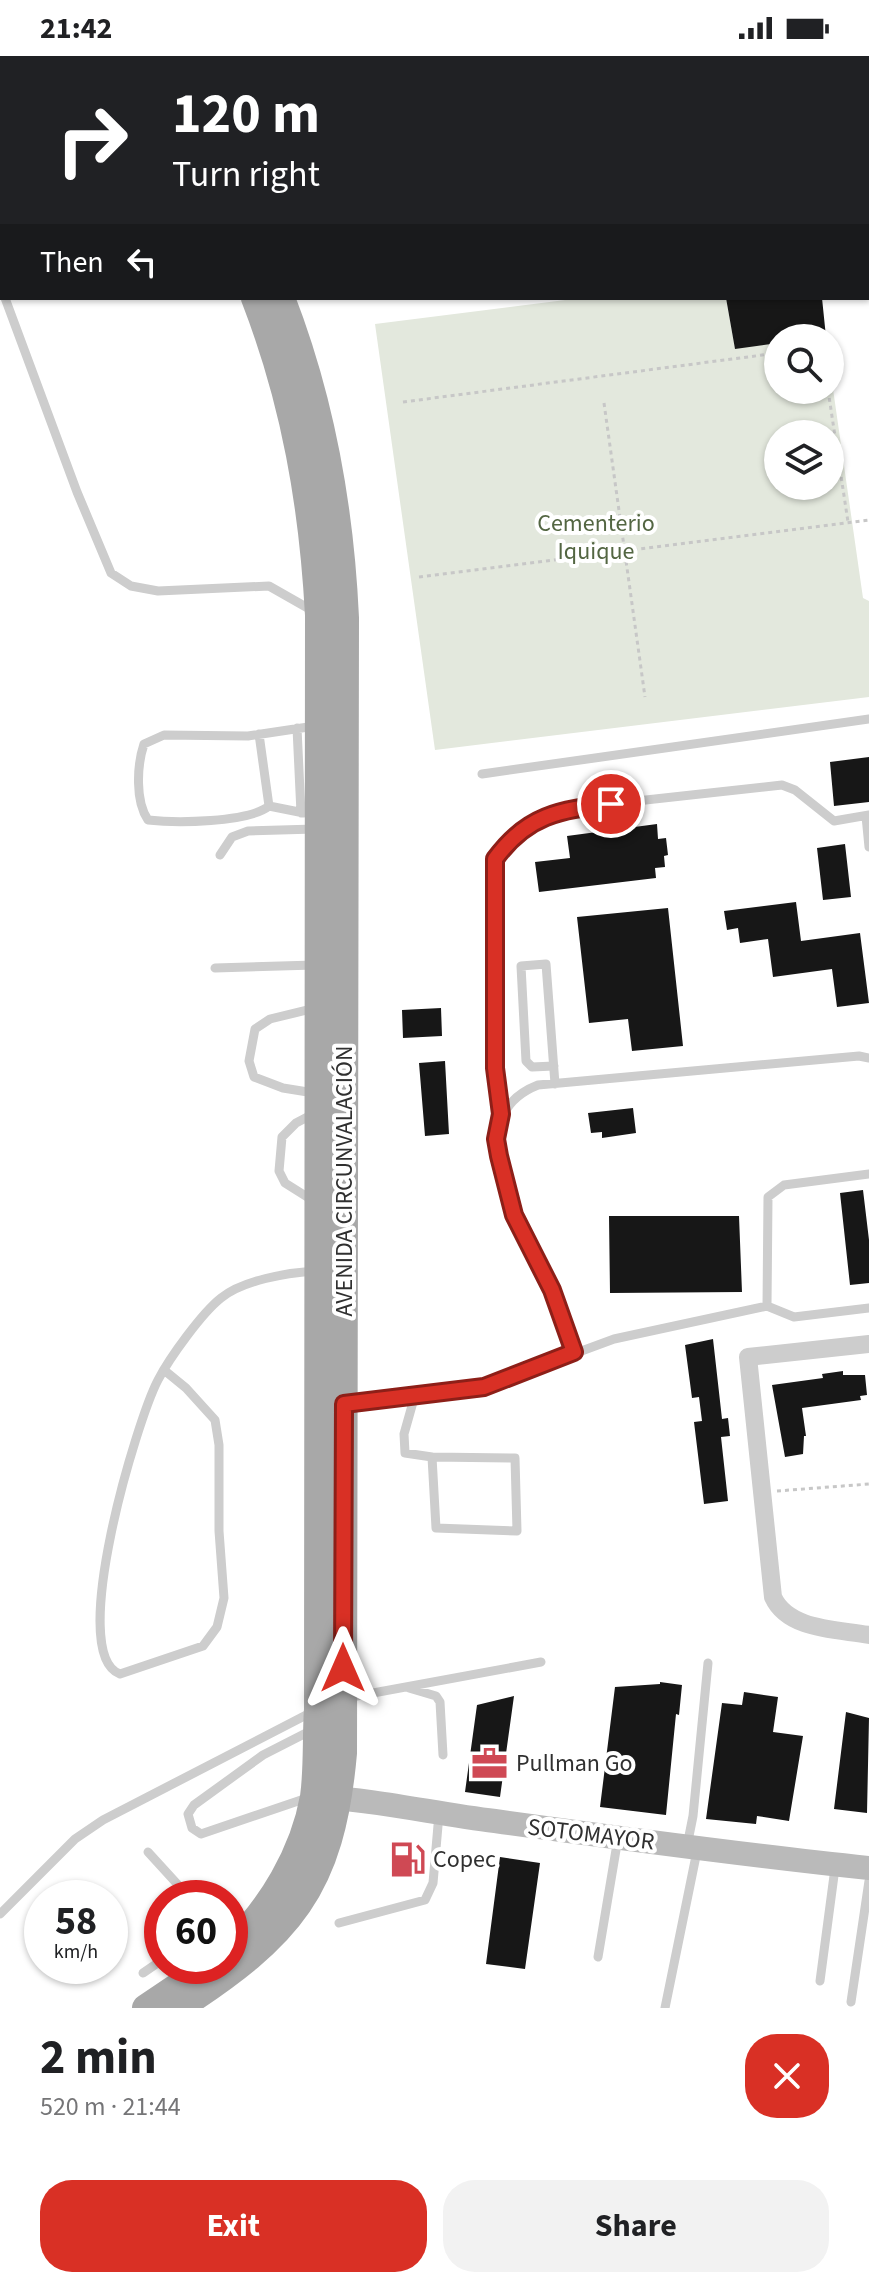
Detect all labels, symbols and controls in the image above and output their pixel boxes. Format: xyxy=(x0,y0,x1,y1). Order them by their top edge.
text: 21:42 xyxy=(40,7,112,50)
text: 120 m xyxy=(172,75,320,154)
icon: right xyxy=(40,88,144,192)
text: Turn right xyxy=(172,149,320,200)
icon: left xyxy=(120,240,164,284)
text: Then xyxy=(40,241,104,284)
map controls xyxy=(764,324,844,500)
button: search xyxy=(764,324,844,404)
button: layers xyxy=(764,420,844,500)
park label: Cementerio Iquique xyxy=(537,506,655,569)
pin xyxy=(577,770,645,838)
icon: arrive xyxy=(589,782,633,826)
street label: AVENIDA CIRCUNVALACIÓN xyxy=(327,1045,362,1317)
position arrow xyxy=(301,1626,385,1710)
office icon: Pullman Go xyxy=(471,1744,509,1782)
place label: Pullman Go xyxy=(516,1746,633,1781)
street label: SOTOMAYOR xyxy=(526,1809,657,1860)
fuel station icon: Copec xyxy=(388,1840,426,1878)
place label: Copec xyxy=(433,1842,496,1877)
speed limit sign: 60 xyxy=(144,1880,248,1984)
text: 58 xyxy=(55,1893,97,1950)
text: km/h xyxy=(54,1938,98,1966)
text: 2 min xyxy=(40,2024,157,2092)
button: close xyxy=(745,2034,829,2118)
text: 520 m · 21:44 xyxy=(40,2088,181,2125)
button: Exit xyxy=(40,2180,427,2272)
button: Share xyxy=(443,2180,829,2272)

